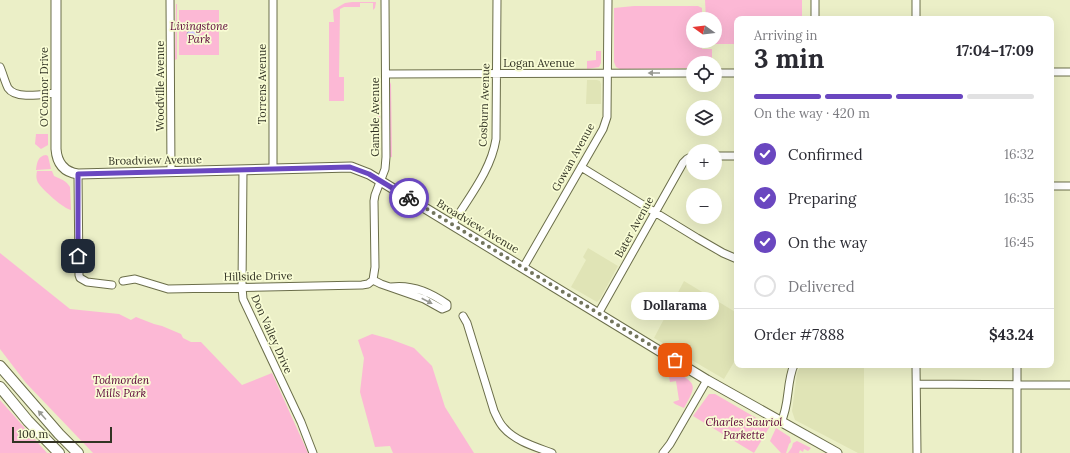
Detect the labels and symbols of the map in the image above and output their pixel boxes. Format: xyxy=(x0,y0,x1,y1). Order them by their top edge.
north arrow xyxy=(686,12,722,48)
park label: Livingstone Park xyxy=(170,19,228,46)
street label: Woodville Avenue xyxy=(153,41,167,131)
street label: Torrens Avenue xyxy=(255,44,269,124)
street label: O'Connor Drive xyxy=(37,47,51,127)
street label: Logan Avenue xyxy=(503,56,575,70)
street label: Cosburn Avenue xyxy=(476,63,492,147)
one-way arrow xyxy=(647,70,660,76)
street label: Gamble Avenue xyxy=(368,77,382,157)
street label: Gowan Avenue xyxy=(548,120,598,194)
street label: Broadview Avenue xyxy=(108,152,202,168)
courier xyxy=(389,178,429,218)
street label: Bater Avenue xyxy=(611,194,657,260)
street label: Broadview Avenue xyxy=(434,196,522,256)
pin xyxy=(61,239,95,273)
street label: Hillside Drive xyxy=(224,268,293,284)
street label: Don Valley Drive xyxy=(248,292,296,376)
callout: Dollarama xyxy=(631,292,719,320)
one-way arrow xyxy=(422,298,433,304)
pin xyxy=(658,343,692,377)
park label: Todmorden Mills Park xyxy=(93,373,150,400)
one-way arrow xyxy=(37,409,46,420)
park label: Charles Sauriol Parkette xyxy=(706,415,782,442)
scale bar xyxy=(12,425,112,444)

